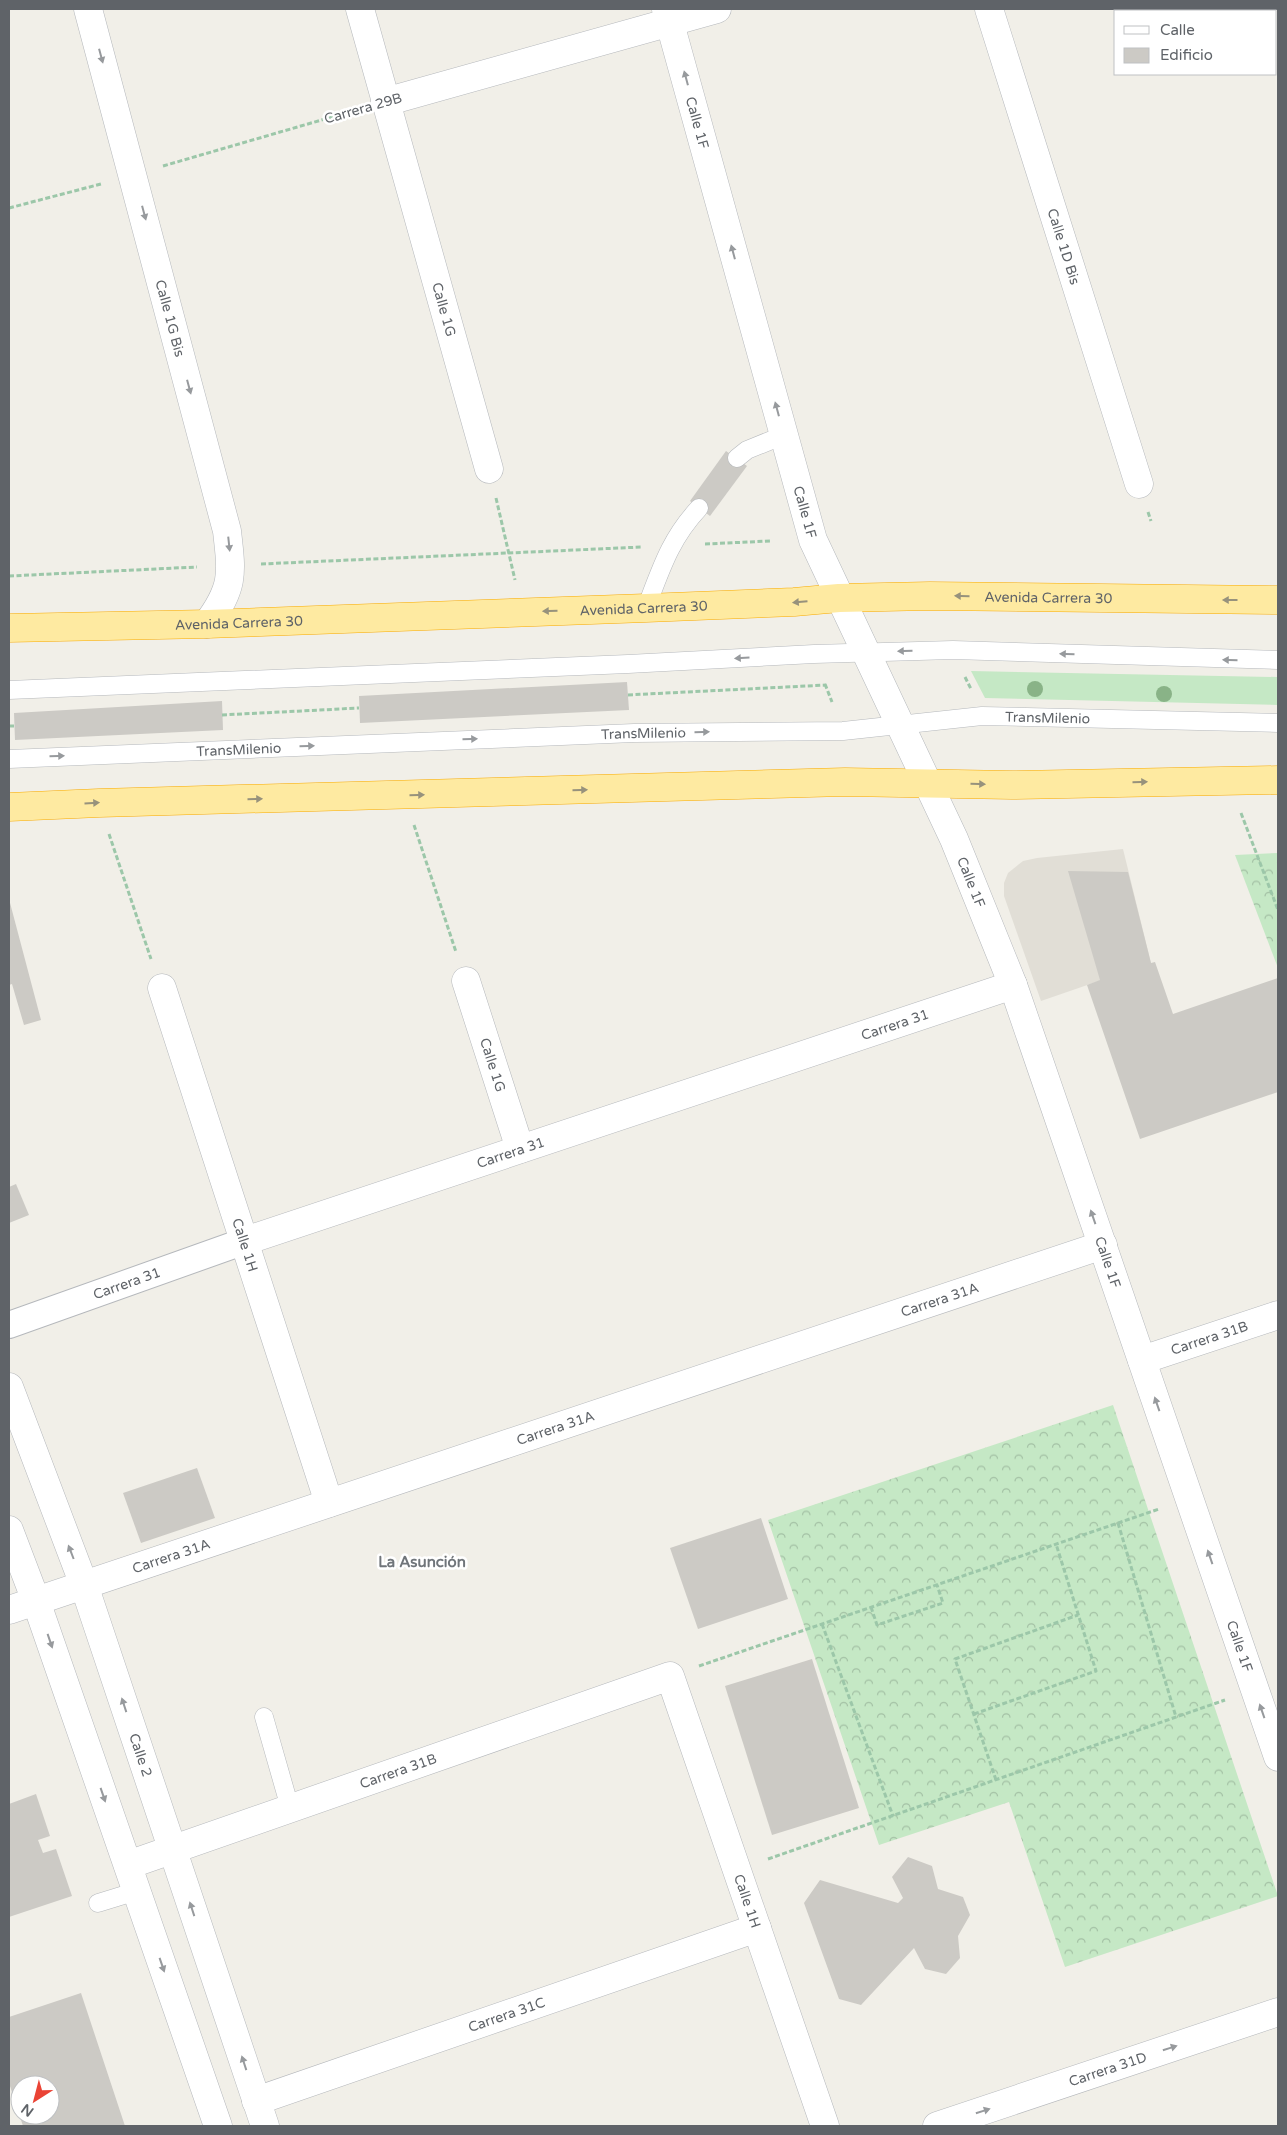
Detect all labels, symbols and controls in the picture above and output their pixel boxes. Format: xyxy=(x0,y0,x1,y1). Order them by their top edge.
legend xyxy=(1114,10,1277,75)
text: Calle xyxy=(1160,21,1195,39)
text: Edificio xyxy=(1160,46,1213,64)
one-way arrow xyxy=(98,48,106,63)
one-way arrow xyxy=(681,71,689,86)
street label: Carrera 29B xyxy=(322,89,404,128)
street label: Calle 1F xyxy=(682,95,712,151)
one-way arrow xyxy=(140,205,148,220)
street label: Calle 1D Bis xyxy=(1044,206,1084,287)
one-way arrow xyxy=(729,244,737,259)
street label: Calle 1G Bis xyxy=(151,278,188,359)
street label: Calle 1G xyxy=(428,280,459,339)
one-way arrow xyxy=(186,379,194,394)
one-way arrow xyxy=(772,401,780,416)
street label: Calle 1F xyxy=(789,484,820,541)
one-way arrow xyxy=(225,537,233,553)
street label: Avenida Carrera 30 xyxy=(984,589,1113,607)
one-way arrow xyxy=(954,592,970,600)
one-way arrow xyxy=(1221,596,1237,604)
street label: Avenida Carrera 30 xyxy=(579,597,708,619)
one-way arrow xyxy=(791,598,807,606)
one-way arrow xyxy=(542,608,558,616)
street label: Avenida Carrera 30 xyxy=(175,612,304,634)
one-way arrow xyxy=(896,648,912,656)
one-way arrow xyxy=(1059,650,1075,658)
one-way arrow xyxy=(734,654,750,662)
one-way arrow xyxy=(1221,655,1237,663)
street label: TransMilenio xyxy=(1005,709,1090,728)
street label: TransMilenio xyxy=(601,725,686,743)
one-way arrow xyxy=(694,728,710,736)
one-way arrow xyxy=(462,735,478,743)
street label: TransMilenio xyxy=(196,740,282,760)
one-way arrow xyxy=(299,742,315,750)
one-way arrow xyxy=(50,752,66,760)
one-way arrow xyxy=(1133,778,1149,786)
one-way arrow xyxy=(970,780,986,788)
one-way arrow xyxy=(572,786,588,794)
one-way arrow xyxy=(410,790,426,798)
one-way arrow xyxy=(247,794,263,802)
one-way arrow xyxy=(85,799,101,807)
street label: Calle 1F xyxy=(953,854,989,911)
street label: Carrera 31 xyxy=(859,1006,931,1044)
street label: Calle 1G xyxy=(476,1036,509,1094)
street label: Carrera 31 xyxy=(475,1134,547,1172)
one-way arrow xyxy=(1089,1209,1096,1224)
street label: Calle 1H xyxy=(228,1216,261,1274)
street label: Calle 1F xyxy=(1091,1234,1125,1291)
street label: Carrera 31 xyxy=(91,1264,163,1303)
street label: Carrera 31A xyxy=(899,1279,981,1321)
street label: Carrera 31B xyxy=(1169,1317,1250,1359)
one-way arrow xyxy=(1153,1396,1160,1411)
street label: Carrera 31A xyxy=(514,1407,597,1449)
street label: Carrera 31A xyxy=(130,1535,212,1577)
one-way arrow xyxy=(67,1544,75,1559)
one-way arrow xyxy=(1206,1550,1213,1565)
district label: La Asunción xyxy=(378,1553,466,1571)
street label: Calle 1F xyxy=(1223,1618,1256,1675)
one-way arrow xyxy=(46,1634,54,1649)
one-way arrow xyxy=(120,1698,127,1713)
one-way arrow xyxy=(1258,1703,1266,1718)
street label: Calle 2 xyxy=(125,1731,156,1779)
street label: Carrera 31B xyxy=(358,1750,439,1793)
one-way arrow xyxy=(100,1787,107,1802)
street label: Calle 1H xyxy=(730,1872,764,1930)
one-way arrow xyxy=(188,1902,196,1917)
one-way arrow xyxy=(159,1957,166,1972)
street label: Carrera 31C xyxy=(466,1994,548,2036)
one-way arrow xyxy=(1163,2044,1178,2052)
street label: Carrera 31D xyxy=(1067,2048,1149,2090)
one-way arrow xyxy=(240,2056,247,2071)
north arrow xyxy=(10,2075,60,2125)
text: N xyxy=(18,2100,37,2120)
one-way arrow xyxy=(976,2107,991,2115)

